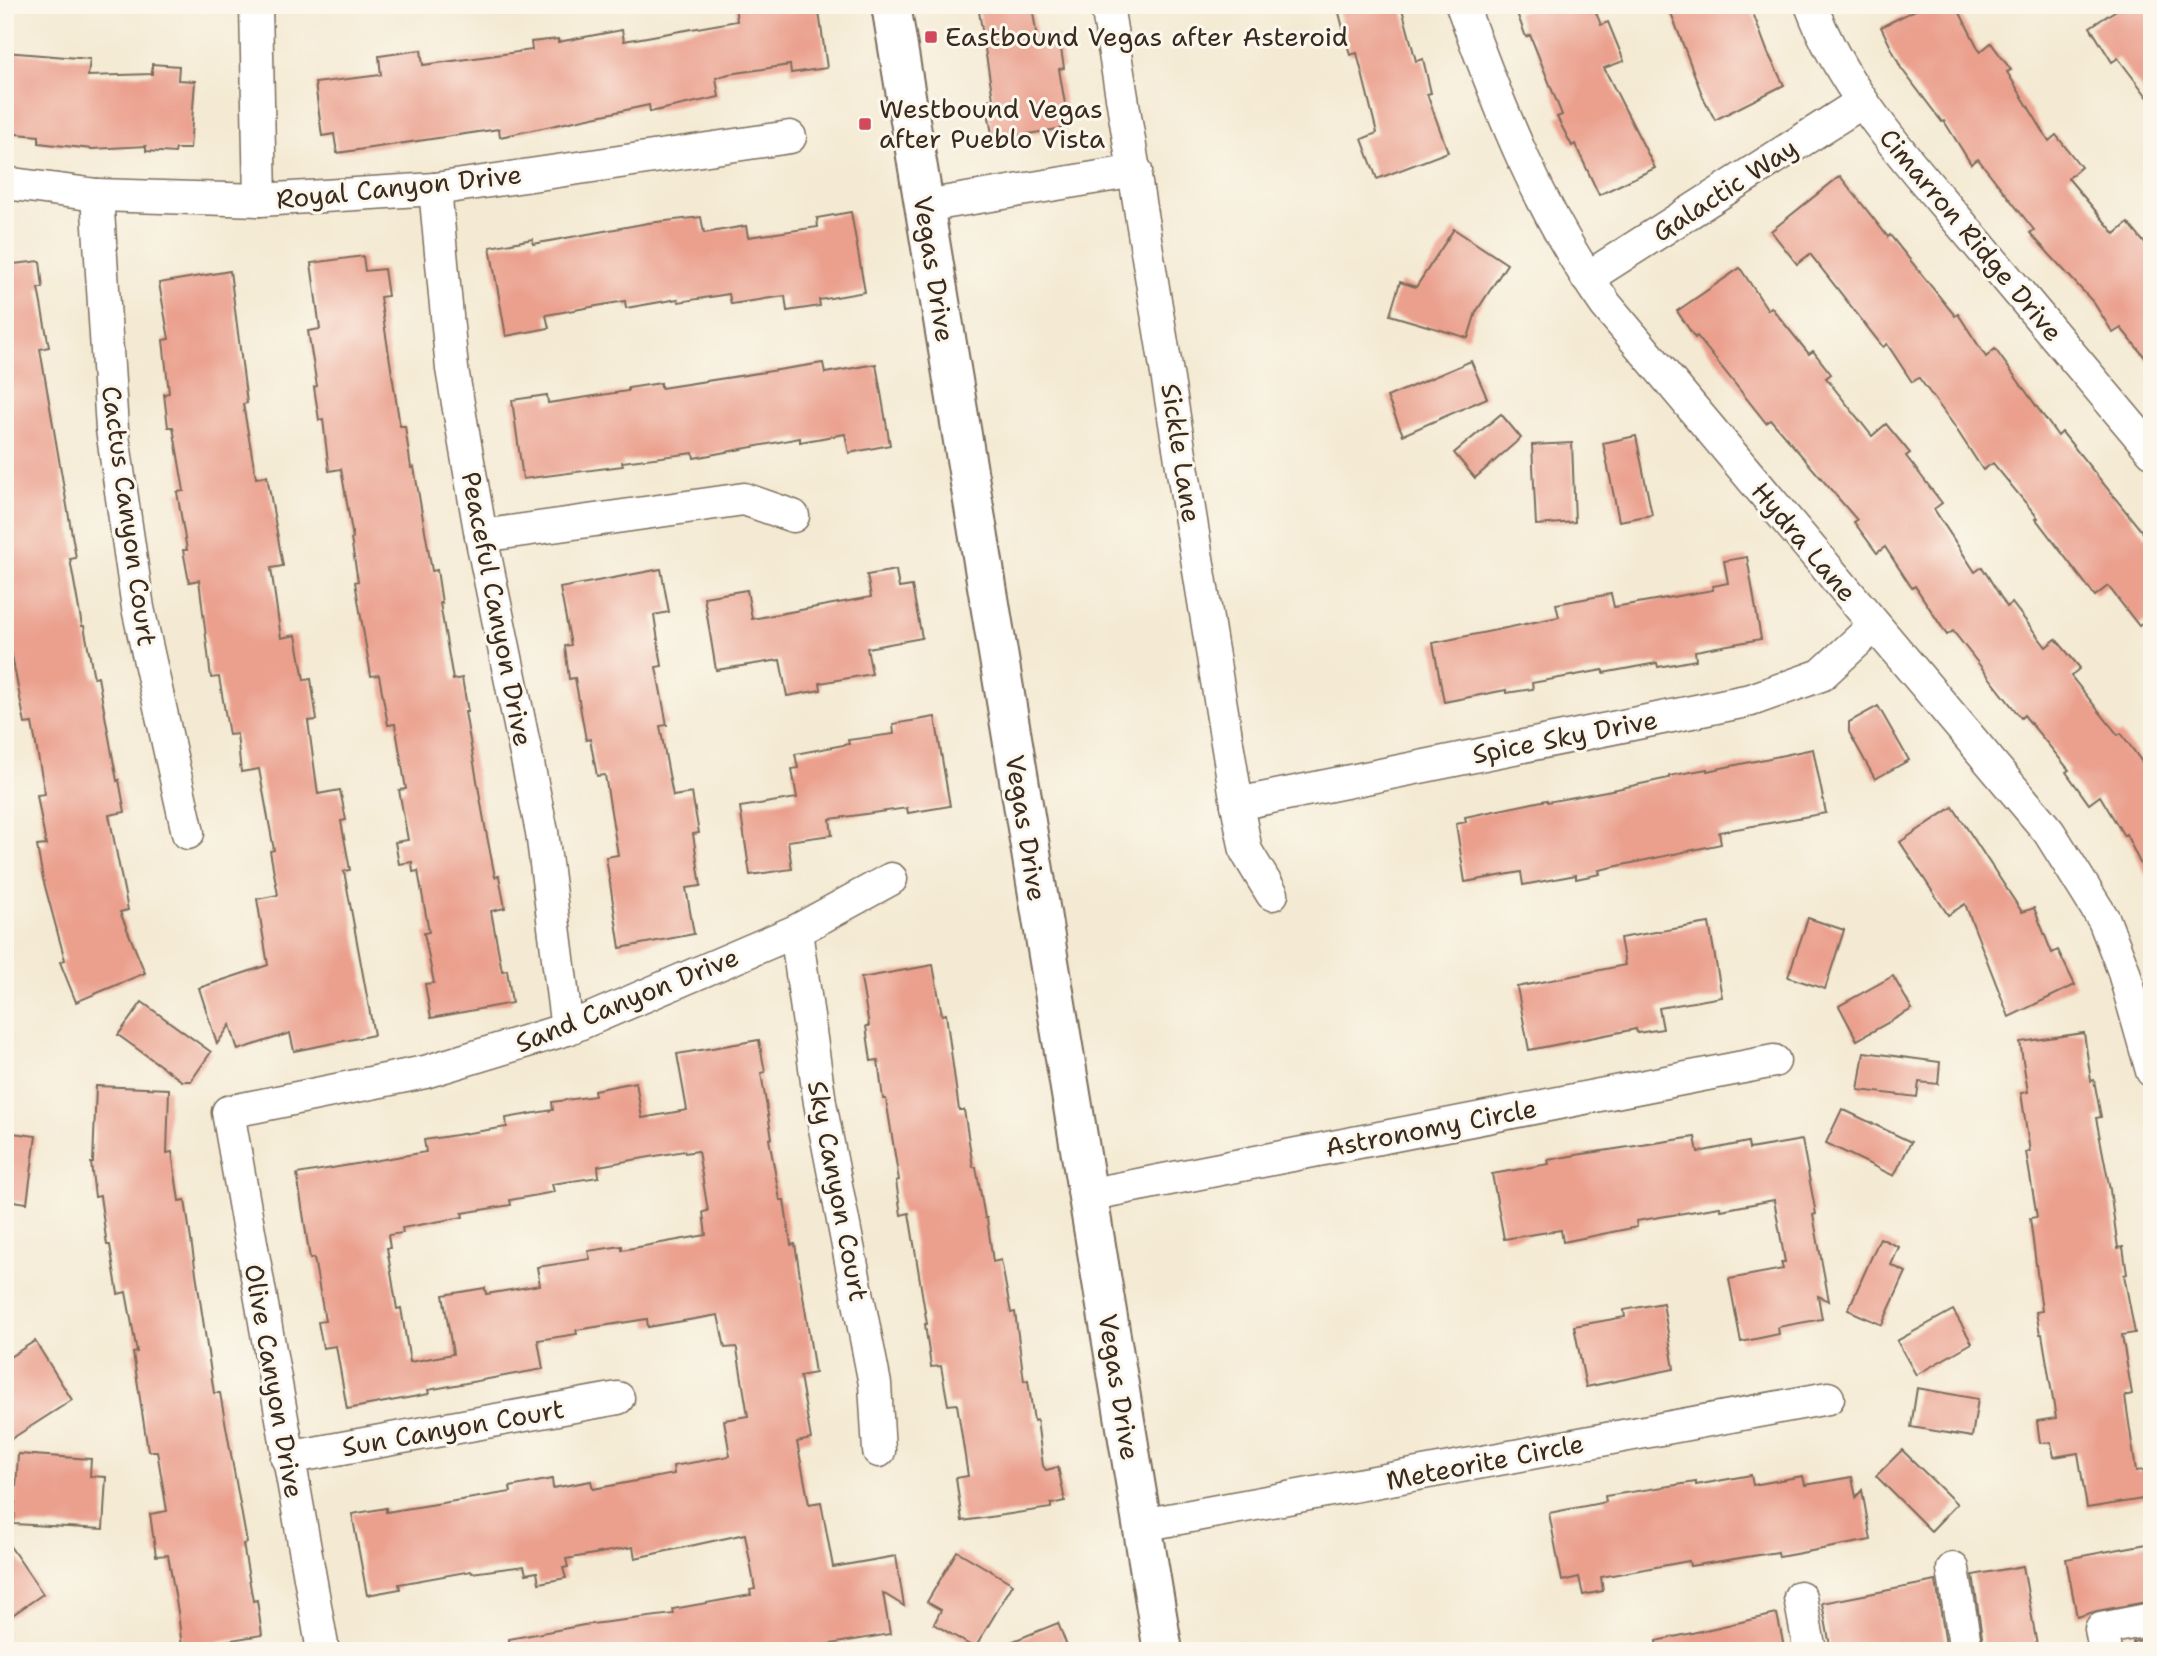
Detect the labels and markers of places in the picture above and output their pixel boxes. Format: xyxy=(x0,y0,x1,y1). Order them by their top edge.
place label: Eastbound Vegas after Asteroid xyxy=(945,19,1348,54)
marker: Eastbound Vegas after Asteroid xyxy=(923,29,939,45)
place label: Westbound Vegas after Pueblo Vista xyxy=(879,91,1105,156)
marker: Westbound Vegas after Pueblo Vista xyxy=(857,116,873,132)

